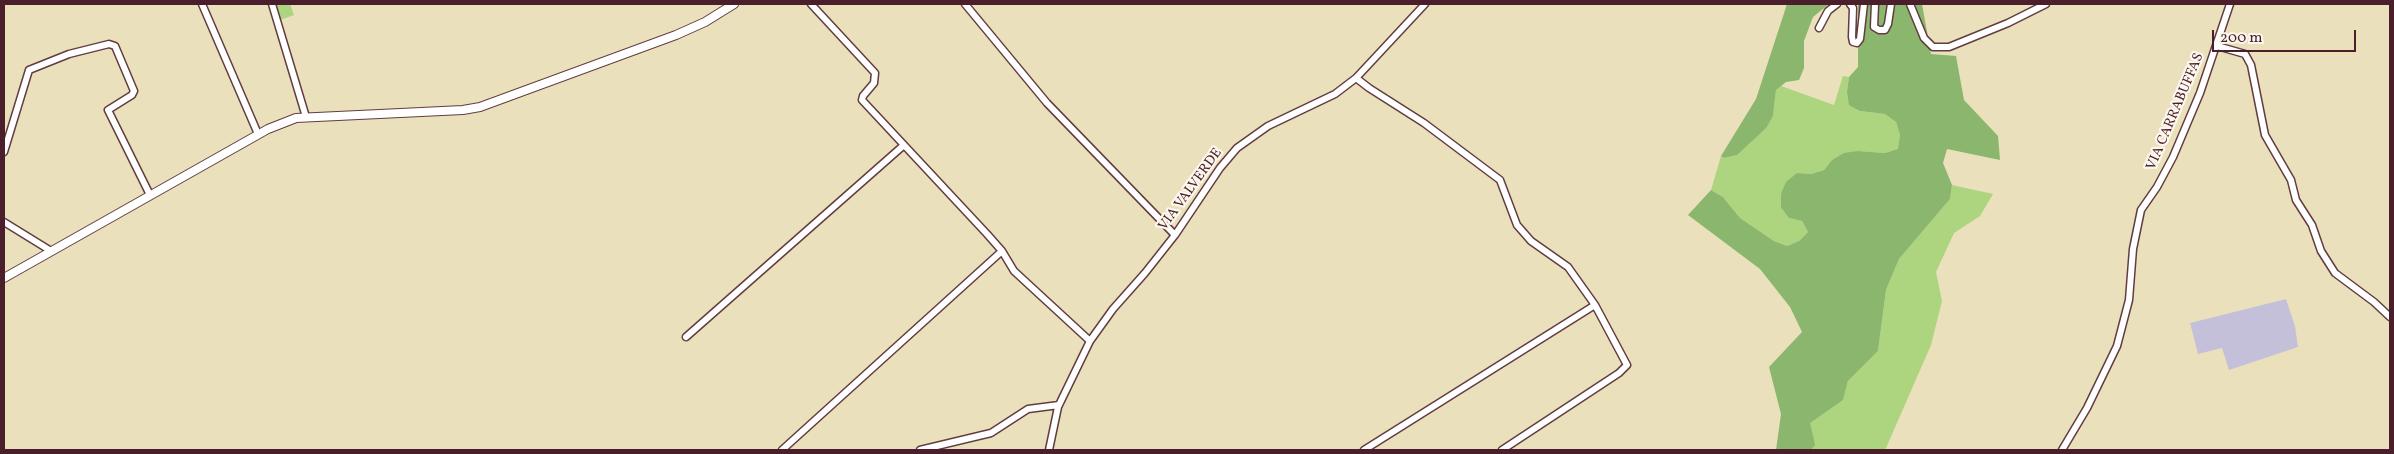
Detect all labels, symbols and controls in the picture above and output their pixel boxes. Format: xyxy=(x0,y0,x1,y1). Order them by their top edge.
scale bar xyxy=(2214,20,2358,52)
text: 200 m xyxy=(2220,28,2263,49)
street label: VIA CARRABUFFAS xyxy=(2144,51,2208,173)
street label: VIA VALVERDE xyxy=(1156,146,1226,234)

